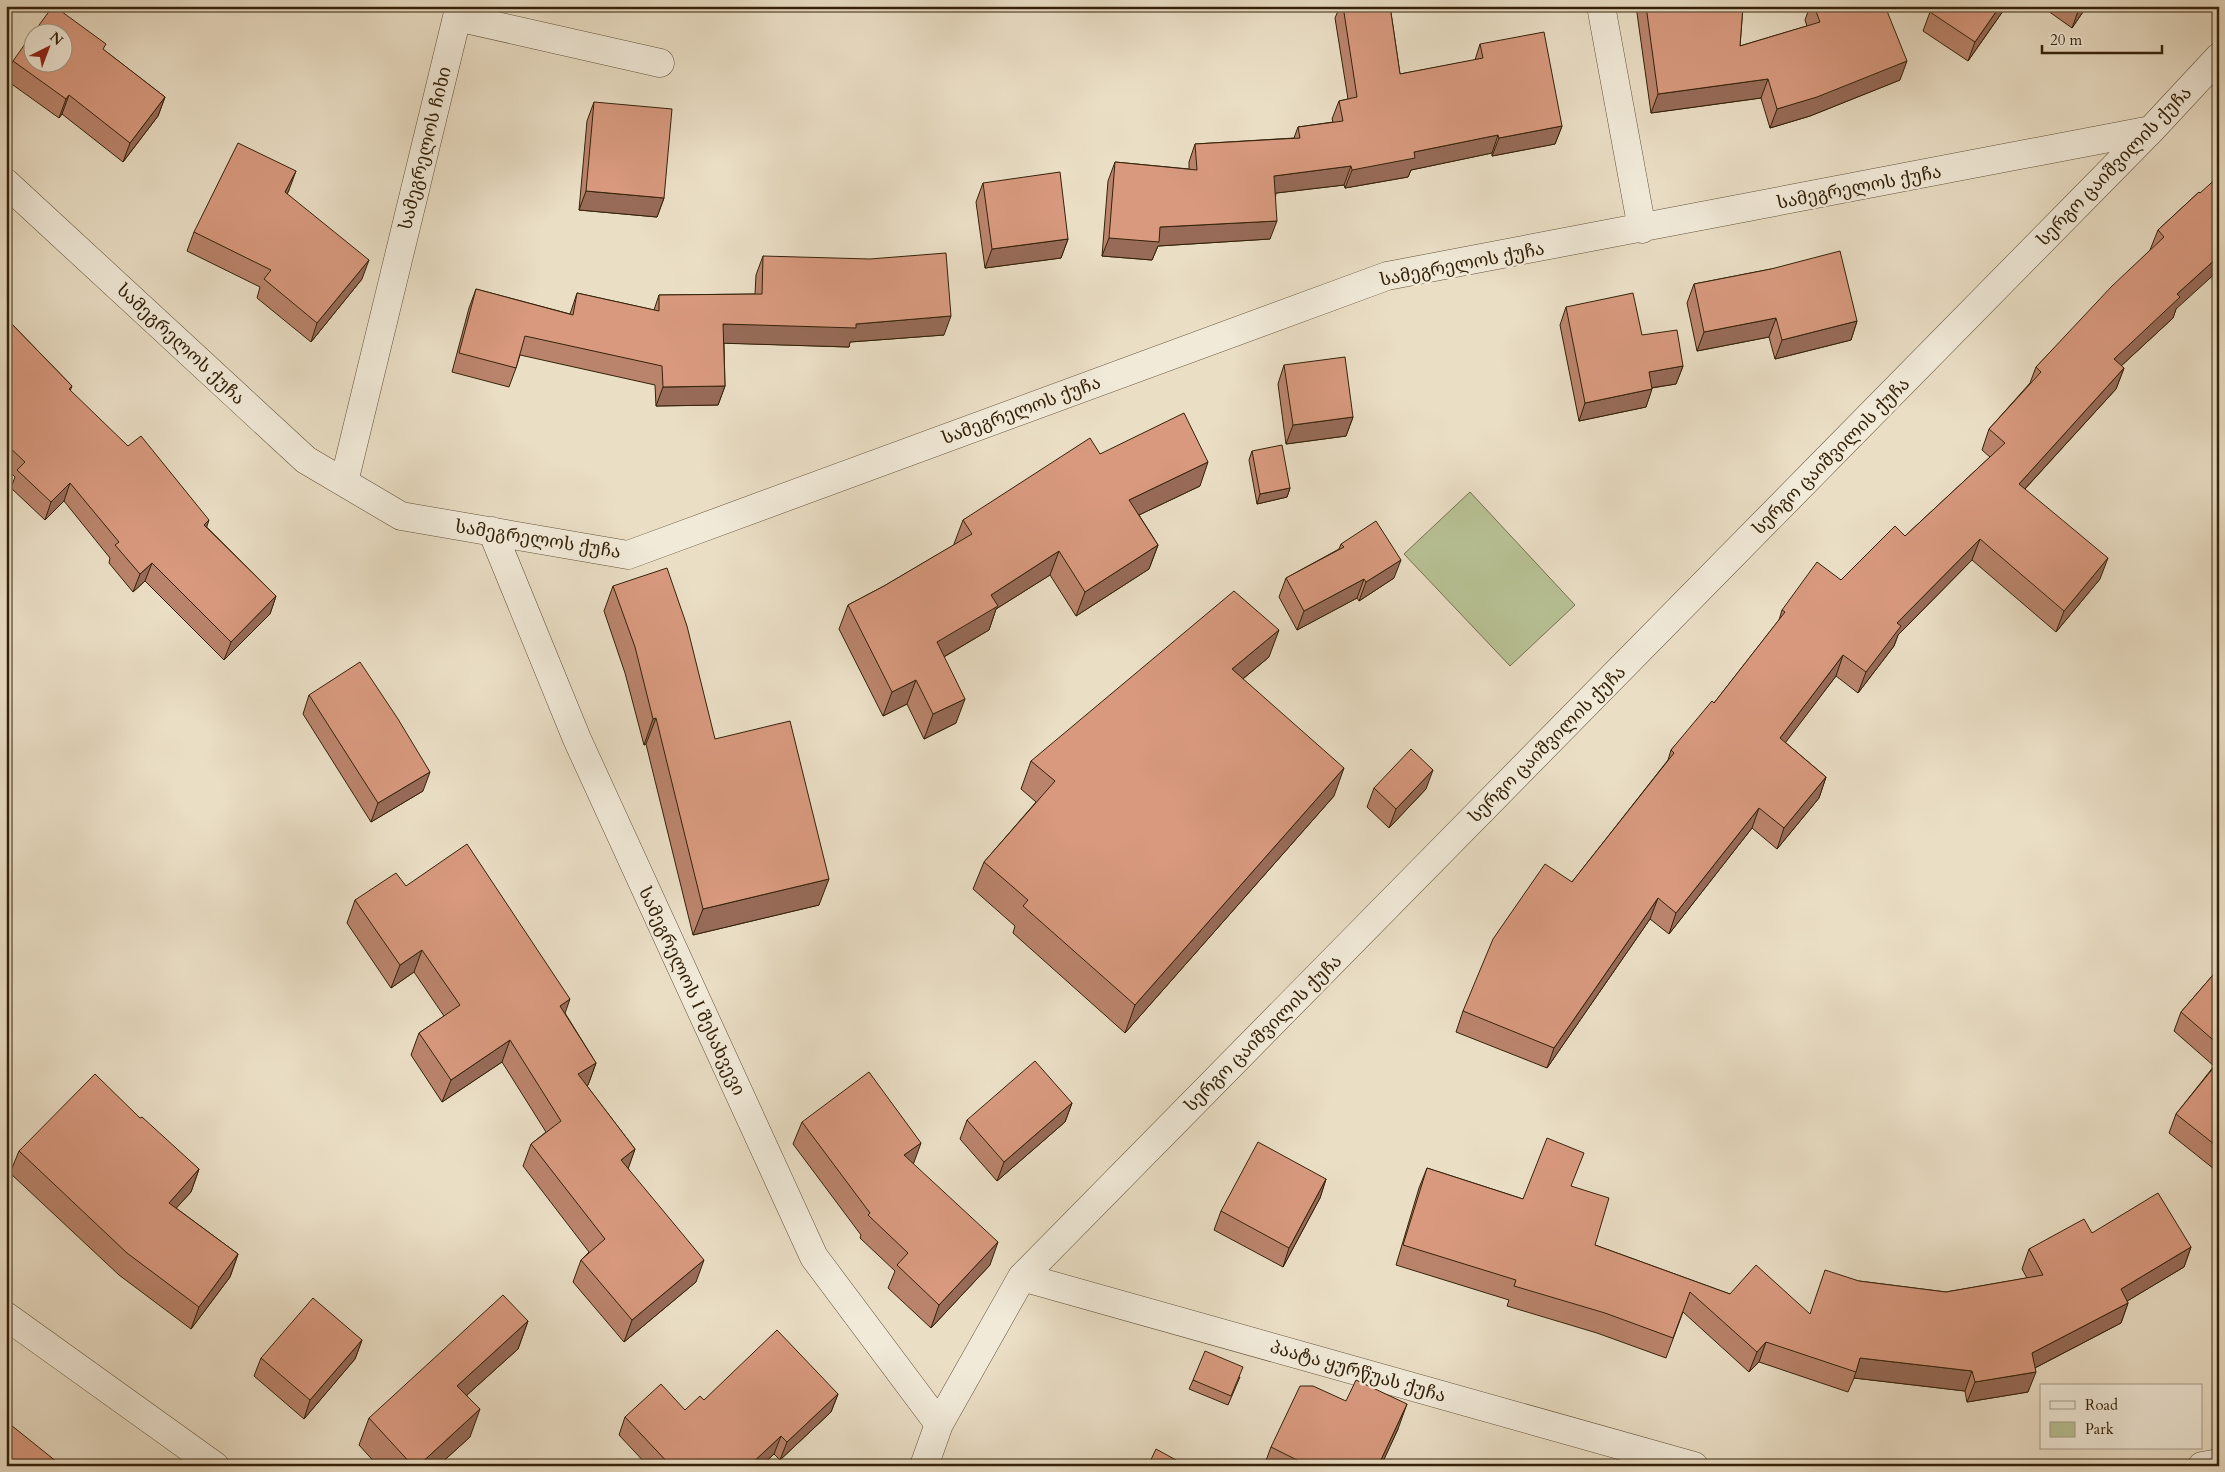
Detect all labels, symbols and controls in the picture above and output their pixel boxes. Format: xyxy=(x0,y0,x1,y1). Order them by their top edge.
north arrow xyxy=(22,22,72,72)
scale bar xyxy=(2042,22,2162,54)
text: N xyxy=(45,28,67,50)
text: 20 m xyxy=(2050,30,2082,50)
street label: სამეგრელოს ჩიხი xyxy=(393,64,458,232)
street label: სერგო ცაიშვილის ქუჩა xyxy=(2031,81,2197,252)
street label: სამეგრელოს ქუჩა xyxy=(1775,159,1944,216)
street label: სამეგრელოს ქუჩა xyxy=(1378,236,1547,293)
street label: სამეგრელოს ქუჩა xyxy=(111,278,250,411)
street label: სამეგრელოს ქუჩა xyxy=(938,370,1104,451)
street label: სერგო ცაიშვილის ქუჩა xyxy=(1747,372,1916,541)
street label: სამეგრელოს ქუჩა xyxy=(453,514,623,565)
street label: სერგო ცაიშვილის ქუჩა xyxy=(1463,660,1632,829)
street label: სამეგრელოს I შესახვევი xyxy=(632,883,751,1100)
street label: სერგო ცაიშვილის ქუჩა xyxy=(1179,949,1348,1118)
street label: პაატა ყურწუას ქუჩა xyxy=(1267,1334,1449,1409)
legend xyxy=(2040,1384,2202,1450)
text: Road xyxy=(2085,1395,2118,1415)
text: Park xyxy=(2085,1419,2114,1439)

